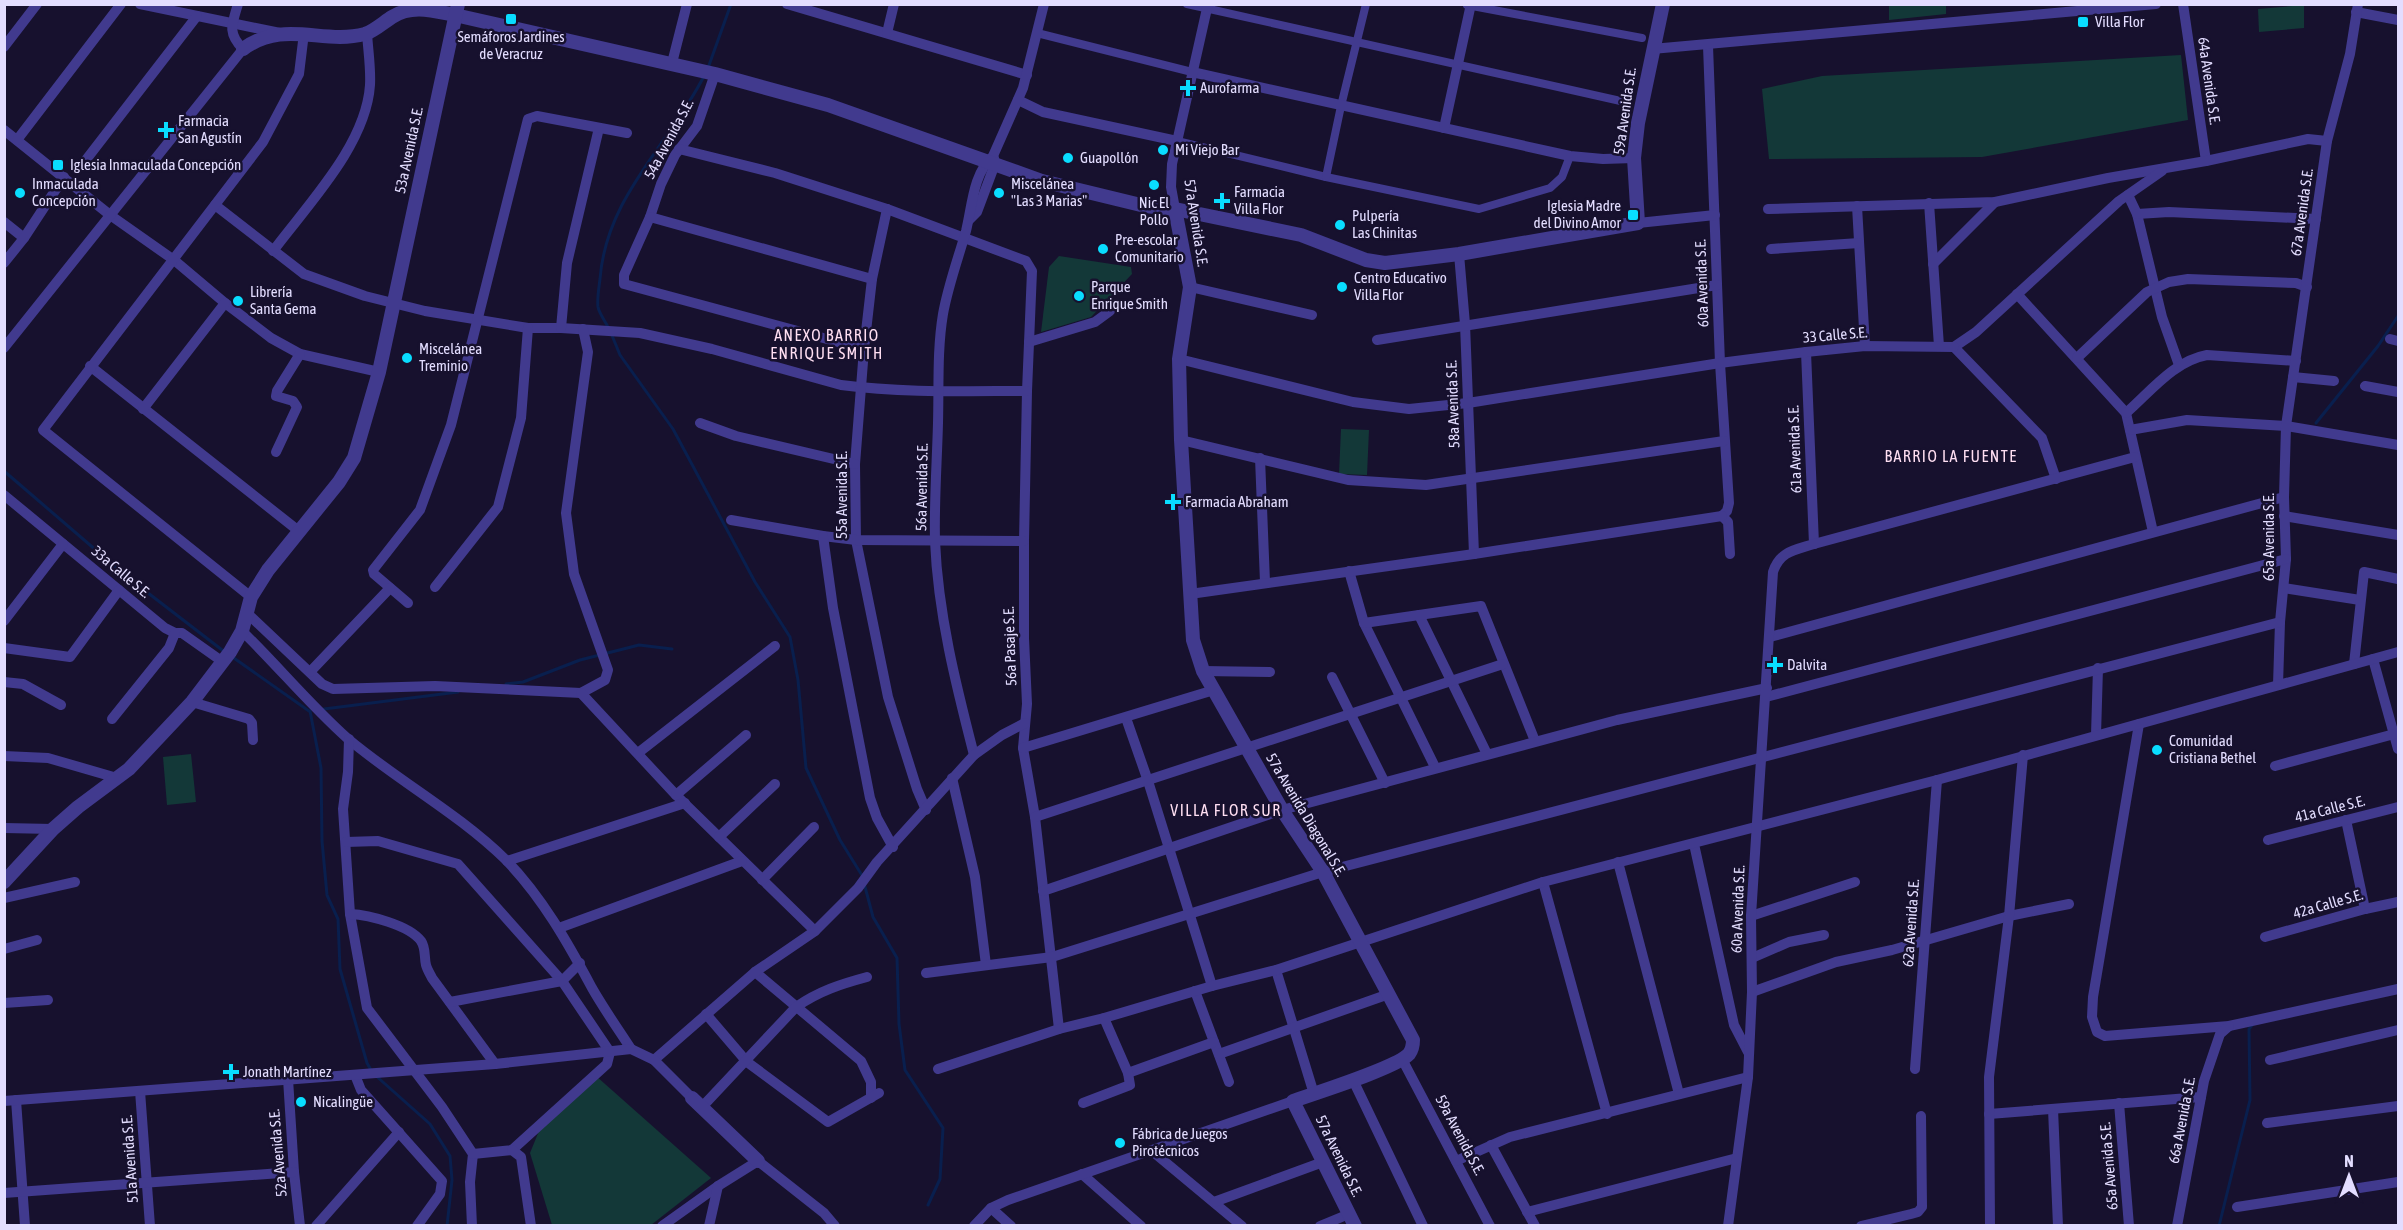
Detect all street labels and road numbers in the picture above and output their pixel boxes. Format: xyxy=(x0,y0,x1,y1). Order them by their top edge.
street label: 64a Avenida S.E. xyxy=(2195,36,2224,126)
street label: 59a Avenida S.E. xyxy=(1610,66,1639,156)
street label: 54a Avenida S.E. xyxy=(640,96,697,182)
street label: 53a Avenida S.E. xyxy=(391,105,426,195)
street label: 67a Avenida S.E. xyxy=(2287,167,2316,257)
street label: 57a Avenida S.E. xyxy=(1181,178,1212,268)
street label: 60a Avenida S.E. xyxy=(1691,238,1712,327)
street label: 33 Calle S.E. xyxy=(1802,323,1868,346)
street label: 58a Avenida S.E. xyxy=(1442,359,1463,448)
street label: 61a Avenida S.E. xyxy=(1784,404,1805,493)
street label: 56a Avenida S.E. xyxy=(912,442,931,531)
street label: 55a Avenida S.E. xyxy=(833,451,850,539)
street label: 65a Avenida S.E. xyxy=(2260,493,2277,581)
street label: 33a Calle S.E. xyxy=(88,542,154,601)
street label: 56a Pasaje S.E. xyxy=(1000,606,1019,686)
street label: 57a Avenida Diagonal S.E. xyxy=(1263,750,1350,880)
street label: 41a Calle S.E. xyxy=(2293,792,2367,825)
street label: 60a Avenida S.E. xyxy=(1727,864,1748,953)
street label: 62a Avenida S.E. xyxy=(1899,878,1922,968)
street label: 42a Calle S.E. xyxy=(2291,885,2365,922)
street label: 66a Avenida S.E. xyxy=(2165,1075,2198,1165)
street label: 59a Avenida S.E. xyxy=(1432,1092,1489,1178)
street label: 52a Avenida S.E. xyxy=(265,1108,290,1198)
street label: 57a Avenida S.E. xyxy=(1312,1112,1367,1199)
street label: 51a Avenida S.E. xyxy=(118,1114,141,1204)
street label: 65a Avenida S.E. xyxy=(2096,1121,2121,1211)

